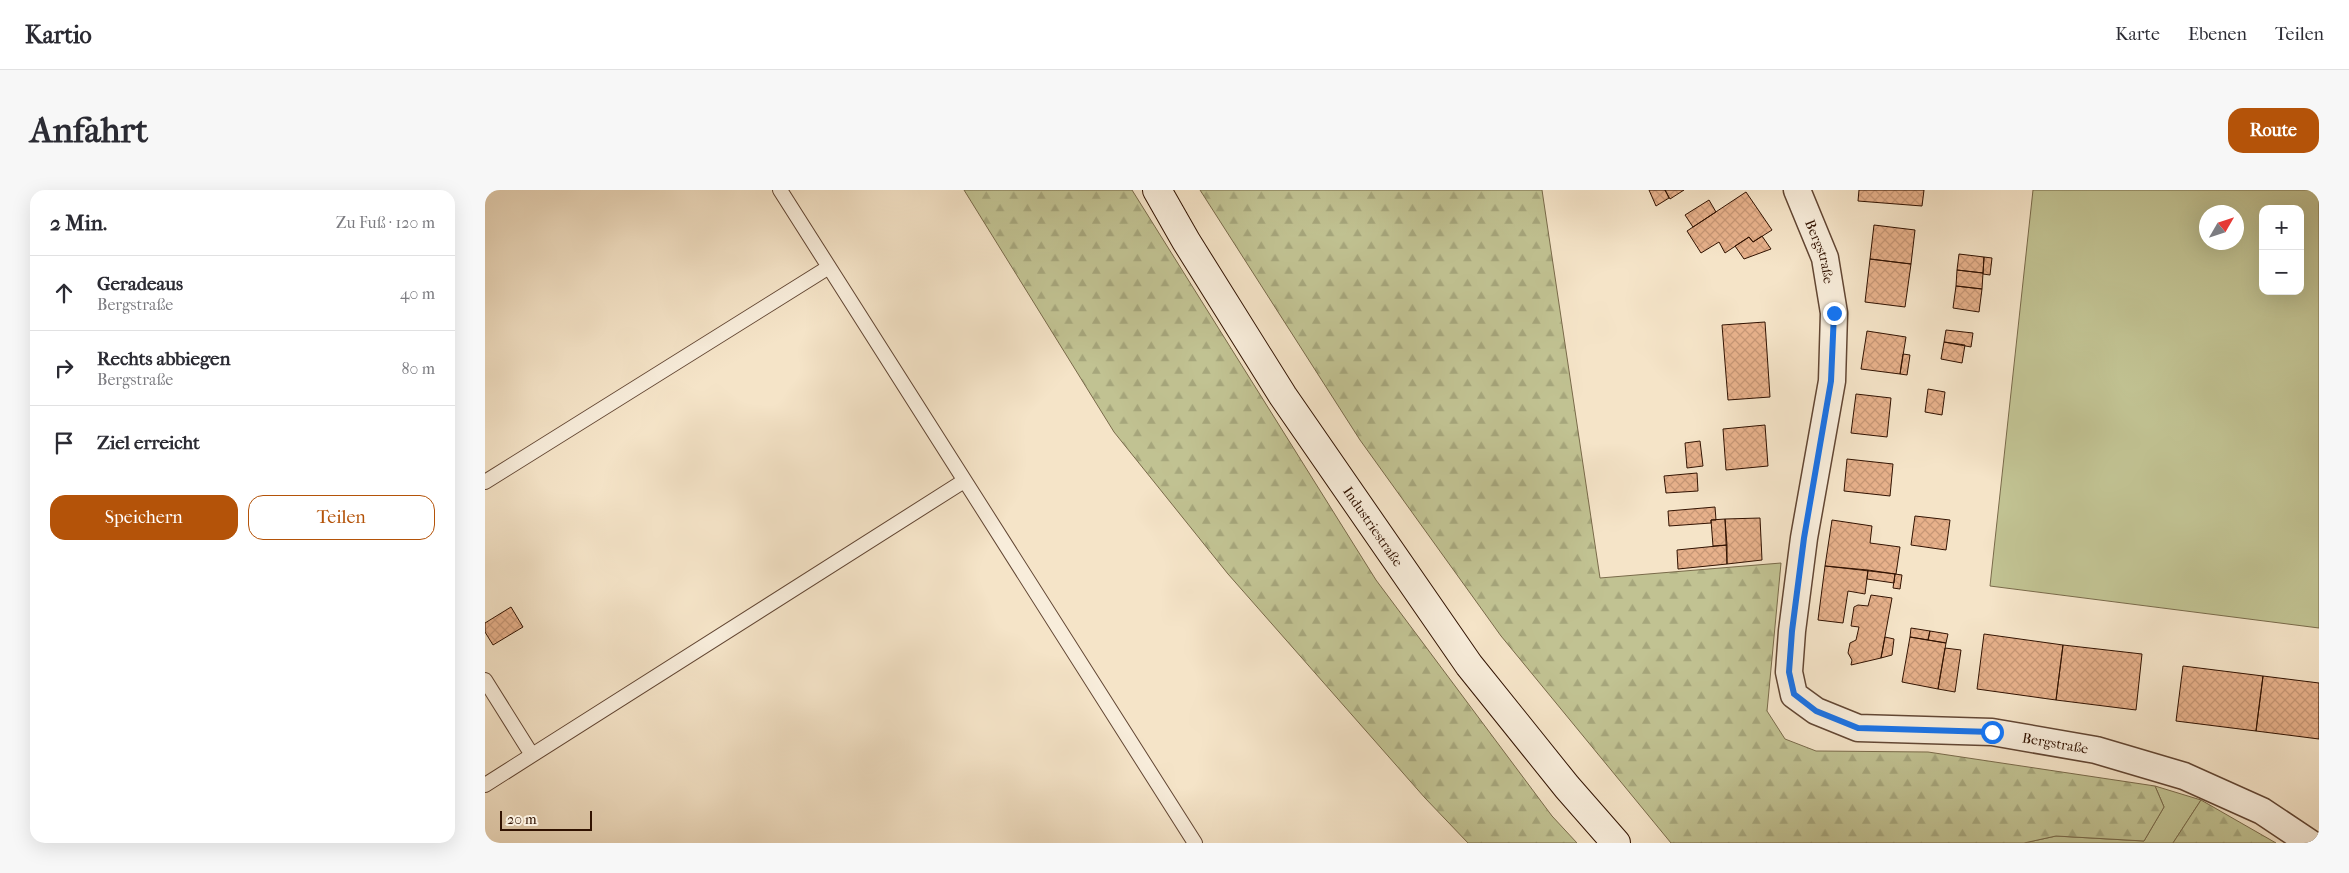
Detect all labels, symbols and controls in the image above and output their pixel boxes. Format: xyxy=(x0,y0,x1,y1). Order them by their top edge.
text: Kartio xyxy=(25,21,92,49)
text: Karte xyxy=(2115,24,2160,45)
text: Ebenen xyxy=(2188,24,2247,45)
text: Teilen xyxy=(2275,24,2324,45)
button: Route xyxy=(2228,108,2319,153)
text: Anfahrt xyxy=(30,110,148,151)
north arrow xyxy=(2199,205,2244,250)
map controls xyxy=(2259,205,2304,295)
button: + xyxy=(2259,205,2304,250)
text: 2 Min. xyxy=(50,211,107,235)
text: Zu Fuß · 120 m xyxy=(336,213,435,232)
street label: Bergstraße xyxy=(1801,217,1837,285)
button: − xyxy=(2259,250,2304,295)
text: Geradeaus xyxy=(97,273,183,295)
icon: ahead xyxy=(50,279,78,307)
text: 40 m xyxy=(400,284,435,303)
text: Bergstraße xyxy=(97,295,173,314)
route end xyxy=(1823,302,1846,325)
text: Rechts abbiegen xyxy=(97,348,231,370)
icon: right xyxy=(50,354,78,382)
text: 80 m xyxy=(401,359,435,378)
text: Bergstraße xyxy=(97,370,173,389)
icon: arrive xyxy=(50,429,78,457)
text: Ziel erreicht xyxy=(97,432,200,454)
street label: Industriestraße xyxy=(1339,483,1406,570)
button: Speichern xyxy=(50,495,238,540)
button: Teilen xyxy=(248,495,435,540)
route start xyxy=(1981,721,2004,744)
street label: Bergstraße xyxy=(2021,729,2090,758)
scale bar xyxy=(500,808,593,831)
text: 20 m xyxy=(507,811,537,828)

